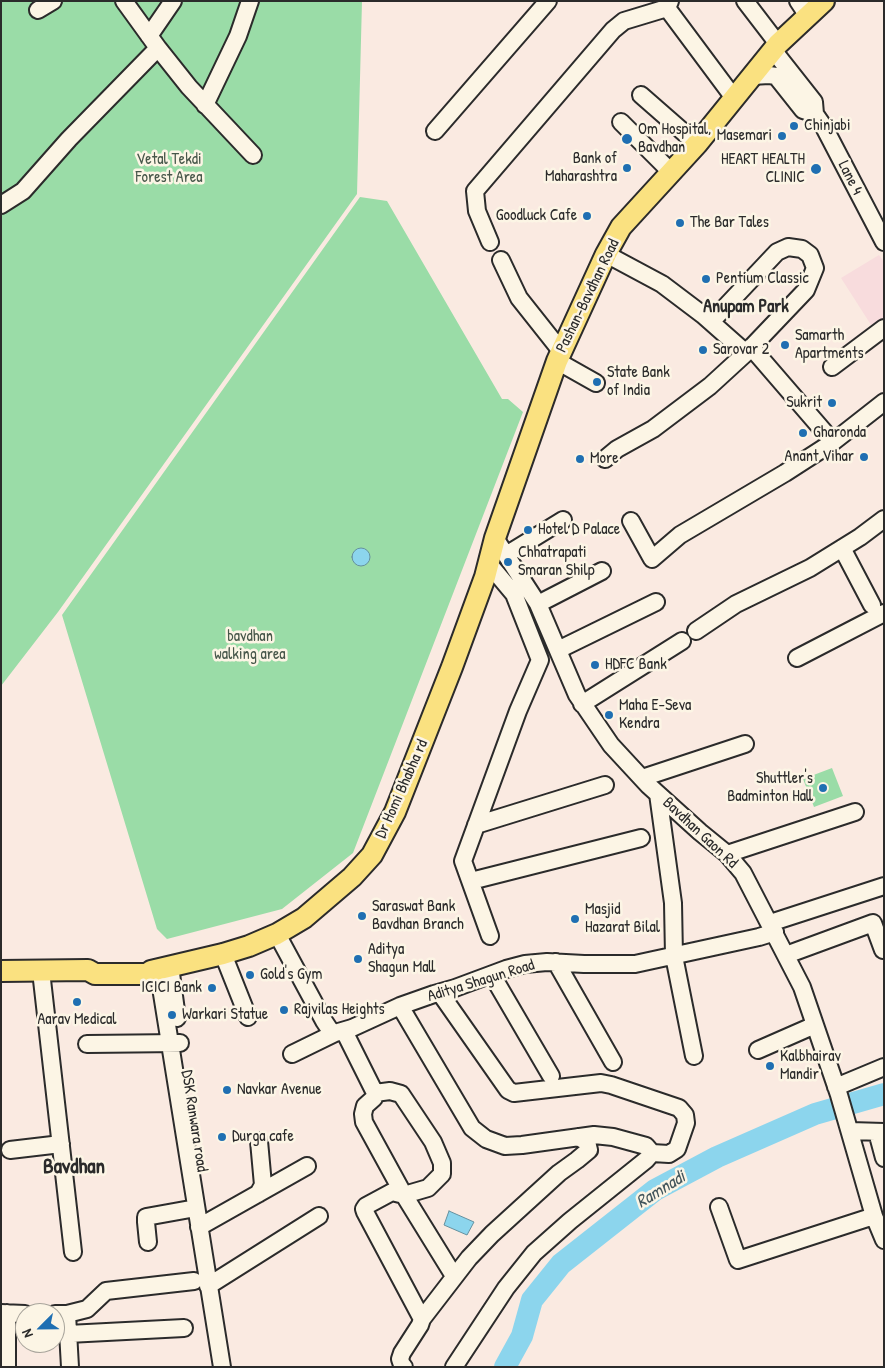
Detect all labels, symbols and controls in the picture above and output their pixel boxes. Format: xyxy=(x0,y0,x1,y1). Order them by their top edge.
place label: Chinjabi xyxy=(804,116,851,136)
place label: Om Hospital, Bavdhan xyxy=(638,120,711,158)
marker: Chinjabi xyxy=(788,120,800,132)
place label: Masemari xyxy=(717,126,772,146)
marker: Masemari xyxy=(776,130,788,142)
marker: Om Hospital, Bavdhan xyxy=(620,132,634,146)
place label: Bank of Maharashtra xyxy=(545,149,617,187)
park label: Vetal Tekdi Forest Area xyxy=(136,150,202,188)
place label: HEART HEALTH CLINIC xyxy=(721,150,805,188)
street label: Lane 4 xyxy=(833,158,867,198)
marker: Bank of Maharashtra xyxy=(621,162,633,174)
marker: HEART HEALTH CLINIC xyxy=(809,162,823,176)
place label: Goodluck Cafe xyxy=(496,206,577,226)
marker: Goodluck Cafe xyxy=(581,210,593,222)
place label: The Bar Tales xyxy=(690,213,769,233)
marker: The Bar Tales xyxy=(674,217,686,229)
street label: Pashan-Bavdhan Road xyxy=(552,236,624,356)
place label: Pentium Classic xyxy=(716,269,809,289)
marker: Pentium Classic xyxy=(700,273,712,285)
district label: Anupam Park xyxy=(703,296,789,318)
place label: Samarth Apartments xyxy=(795,326,864,364)
marker: Samarth Apartments xyxy=(779,339,791,351)
place label: Sarovar 2 xyxy=(713,340,769,360)
marker: Sarovar 2 xyxy=(697,344,709,356)
place label: State Bank of India xyxy=(607,363,670,401)
marker: State Bank of India xyxy=(591,376,603,388)
place label: Sukrit xyxy=(786,393,822,413)
marker: Sukrit xyxy=(826,397,838,409)
place label: Gharonda xyxy=(813,423,866,443)
marker: Gharonda xyxy=(797,427,809,439)
place label: Anant Vihar xyxy=(785,447,854,467)
place label: More xyxy=(590,449,618,469)
marker: Anant Vihar xyxy=(858,451,870,463)
marker: More xyxy=(574,453,586,465)
place label: Hotel D Palace xyxy=(538,520,620,540)
marker: Hotel D Palace xyxy=(522,524,534,536)
place label: Chhatrapati Smaran Shilp xyxy=(518,543,595,581)
marker: Chhatrapati Smaran Shilp xyxy=(502,556,514,568)
park label: bavdhan walking area xyxy=(214,627,286,665)
place label: HDFC Bank xyxy=(605,655,667,675)
marker: HDFC Bank xyxy=(589,659,601,671)
place label: Maha E-Seva Kendra xyxy=(619,696,691,734)
marker: Maha E-Seva Kendra xyxy=(603,709,615,721)
street label: Dr Homi Bhabha rd xyxy=(372,737,432,841)
place label: Shuttler's Badminton Hall xyxy=(727,769,813,807)
marker: Shuttler's Badminton Hall xyxy=(817,782,829,794)
street label: Bavdhan Gaon Rd xyxy=(658,793,742,873)
place label: Saraswat Bank Bavdhan Branch xyxy=(372,897,464,935)
place label: Masjid Hazarat Bilal xyxy=(585,900,660,938)
marker: Saraswat Bank Bavdhan Branch xyxy=(356,910,368,922)
marker: Masjid Hazarat Bilal xyxy=(569,913,581,925)
place label: Aditya Shagun Mall xyxy=(368,940,435,978)
marker: Aditya Shagun Mall xyxy=(352,953,364,965)
street label: Aditya Shagun Road xyxy=(425,956,537,1006)
place label: Gold's Gym xyxy=(260,965,322,985)
marker: Gold's Gym xyxy=(244,969,256,981)
place label: ICICI Bank xyxy=(141,978,202,998)
marker: ICICI Bank xyxy=(206,982,218,994)
marker: Aarav Medical xyxy=(71,996,83,1008)
place label: Rajvilas Heights xyxy=(294,1000,385,1020)
marker: Rajvilas Heights xyxy=(278,1004,290,1016)
place label: Warkari Statue xyxy=(182,1005,268,1025)
marker: Warkari Statue xyxy=(166,1009,178,1021)
place label: Aarav Medical xyxy=(37,1010,117,1030)
place label: Kalbhairav Mandir xyxy=(780,1047,841,1085)
marker: Kalbhairav Mandir xyxy=(764,1060,776,1072)
street label: DSK Ranwara road xyxy=(176,1069,212,1173)
place label: Navkar Avenue xyxy=(237,1080,322,1100)
marker: Navkar Avenue xyxy=(221,1084,233,1096)
place label: Durga cafe xyxy=(232,1127,294,1147)
marker: Durga cafe xyxy=(216,1131,228,1143)
district label: Bavdhan xyxy=(43,1154,105,1180)
water label: Ramnadi xyxy=(633,1167,689,1213)
north arrow xyxy=(15,1303,65,1353)
text: N xyxy=(16,1327,37,1341)

